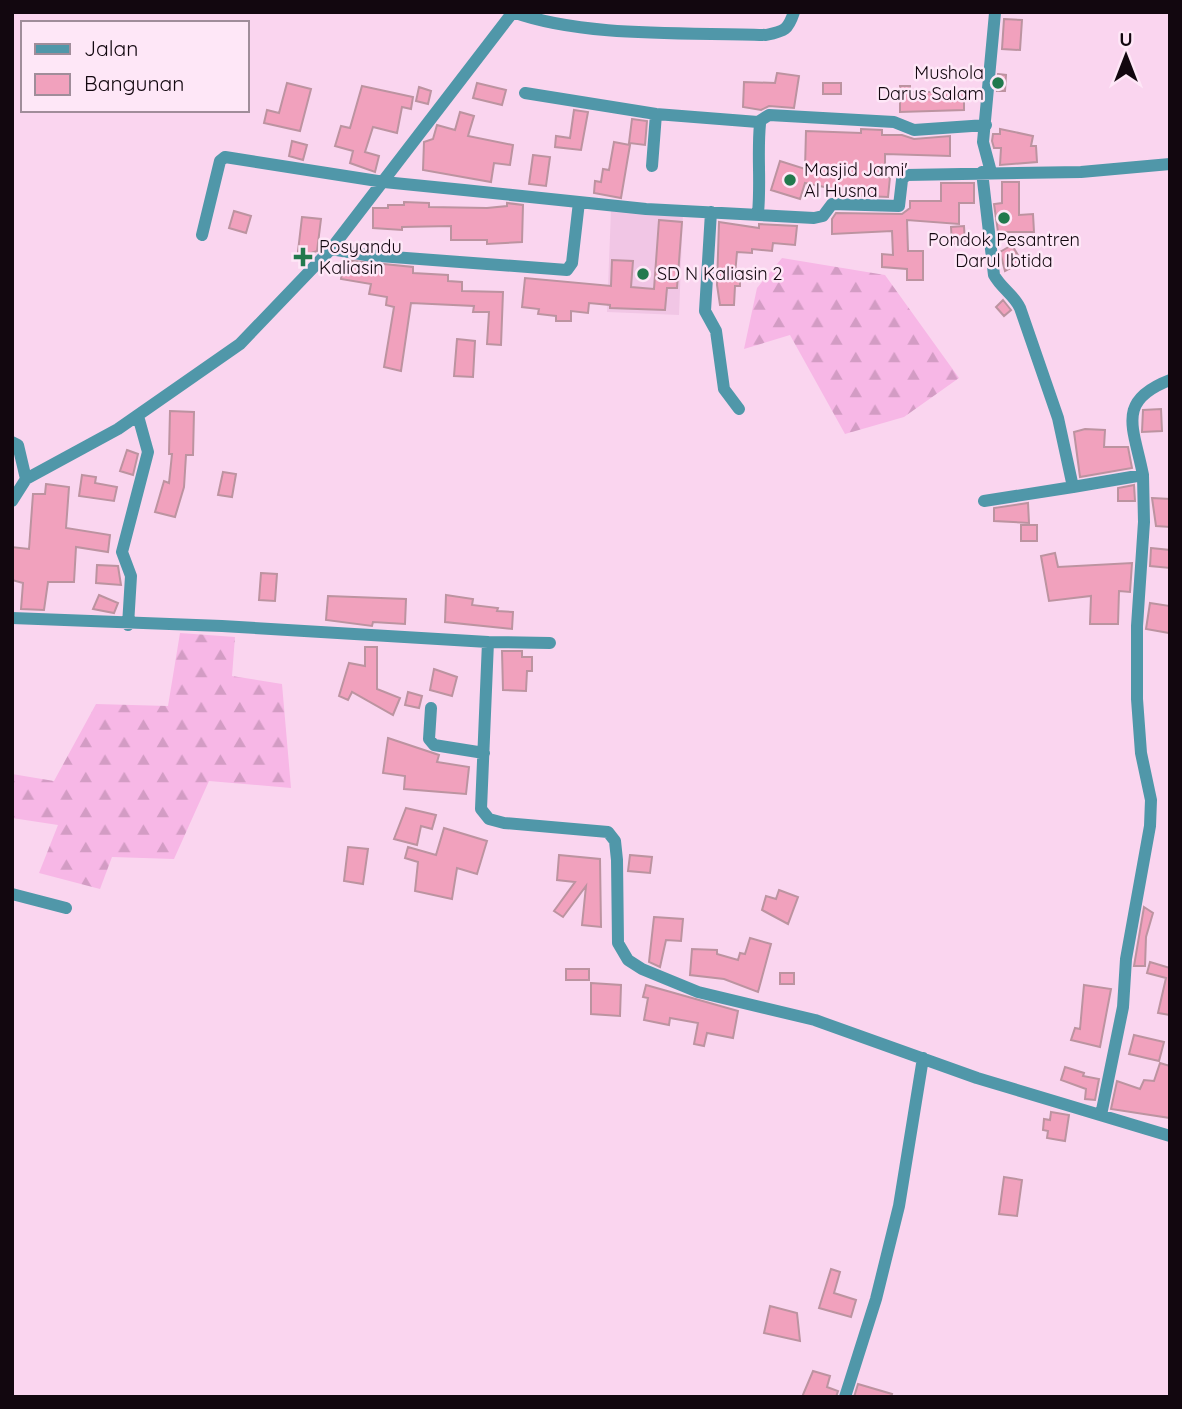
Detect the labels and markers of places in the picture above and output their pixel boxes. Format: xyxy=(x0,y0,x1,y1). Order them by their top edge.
place label: Mushola Darus Salam xyxy=(877,61,984,105)
marker: Mushola Darus Salam xyxy=(990,75,1006,91)
place label: Masjid Jami' Al Husna xyxy=(804,158,908,202)
marker: Masjid Jami' Al Husna xyxy=(782,172,798,188)
marker: Pondok Pesantren Darul Ibtida xyxy=(996,210,1012,226)
place label: Pondok Pesantren Darul Ibtida xyxy=(928,228,1080,272)
place label: Posyandu Kaliasin xyxy=(319,235,402,279)
marker: Posyandu Kaliasin xyxy=(293,247,313,267)
place label: SD N Kaliasin 2 xyxy=(657,262,783,285)
marker: SD N Kaliasin 2 xyxy=(635,266,651,282)

